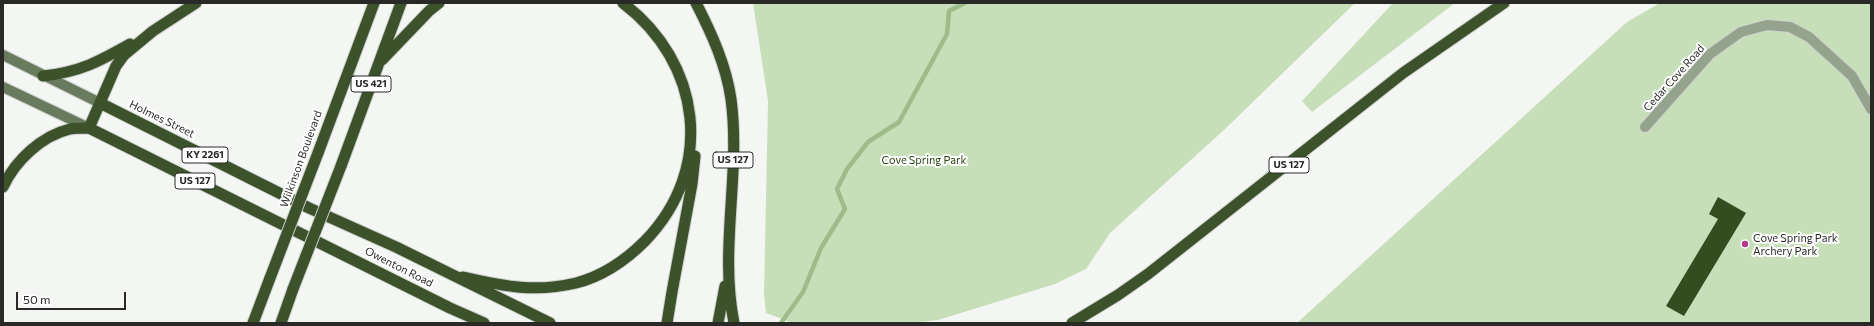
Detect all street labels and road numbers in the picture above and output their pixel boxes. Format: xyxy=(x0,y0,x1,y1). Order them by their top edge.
street label: Cedar Cove Road xyxy=(1641,42,1707,114)
road number: US 421 xyxy=(351,76,391,92)
street label: Holmes Street xyxy=(127,97,197,141)
street label: Wilkinson Boulevard xyxy=(277,109,325,209)
road number: KY 2261 xyxy=(182,147,228,163)
road number: US 127 xyxy=(713,152,753,168)
road number: US 127 xyxy=(1269,157,1309,173)
road number: US 127 xyxy=(175,173,215,189)
street label: Owenton Road xyxy=(363,244,435,290)

